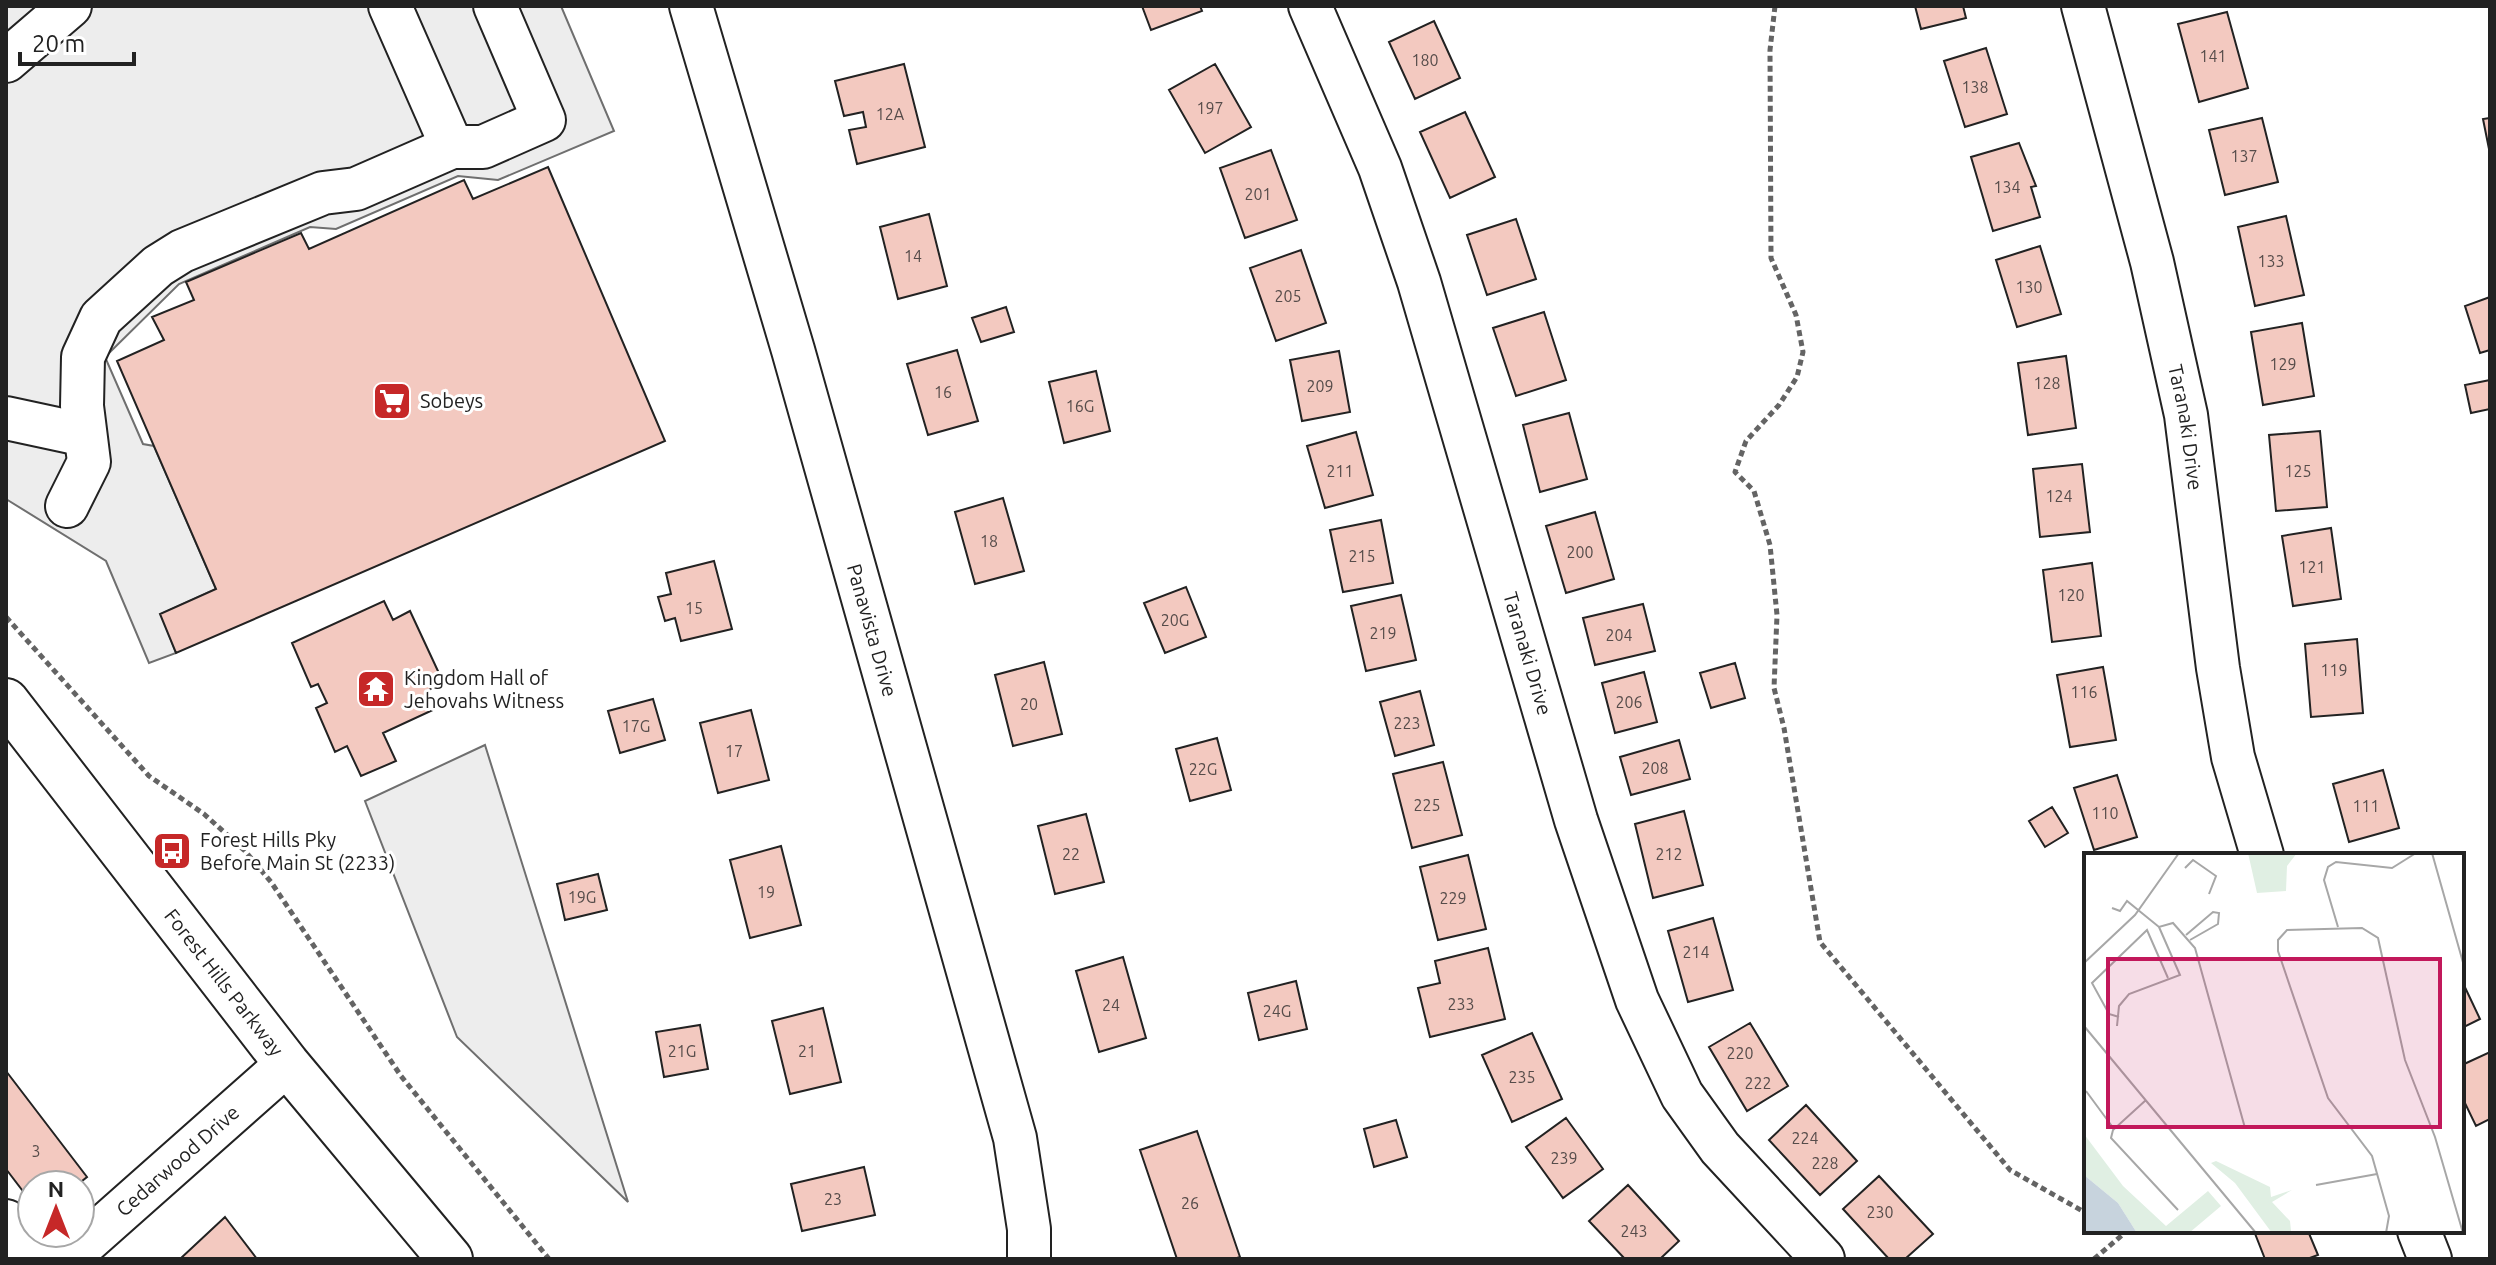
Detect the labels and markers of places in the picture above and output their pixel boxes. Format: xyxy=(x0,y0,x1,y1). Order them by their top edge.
supermarket icon: Sobeys xyxy=(371,380,413,422)
place label: Sobeys xyxy=(420,389,483,412)
place label: Kingdom Hall of Jehovahs Witness xyxy=(404,666,564,712)
temple icon: Kingdom Hall of Jehovahs Witness xyxy=(355,668,397,710)
place label: Forest Hills Pky Before Main St (2233) xyxy=(200,828,395,874)
bus stop icon: Forest Hills Pky Before Main St (2233) xyxy=(151,830,193,872)

